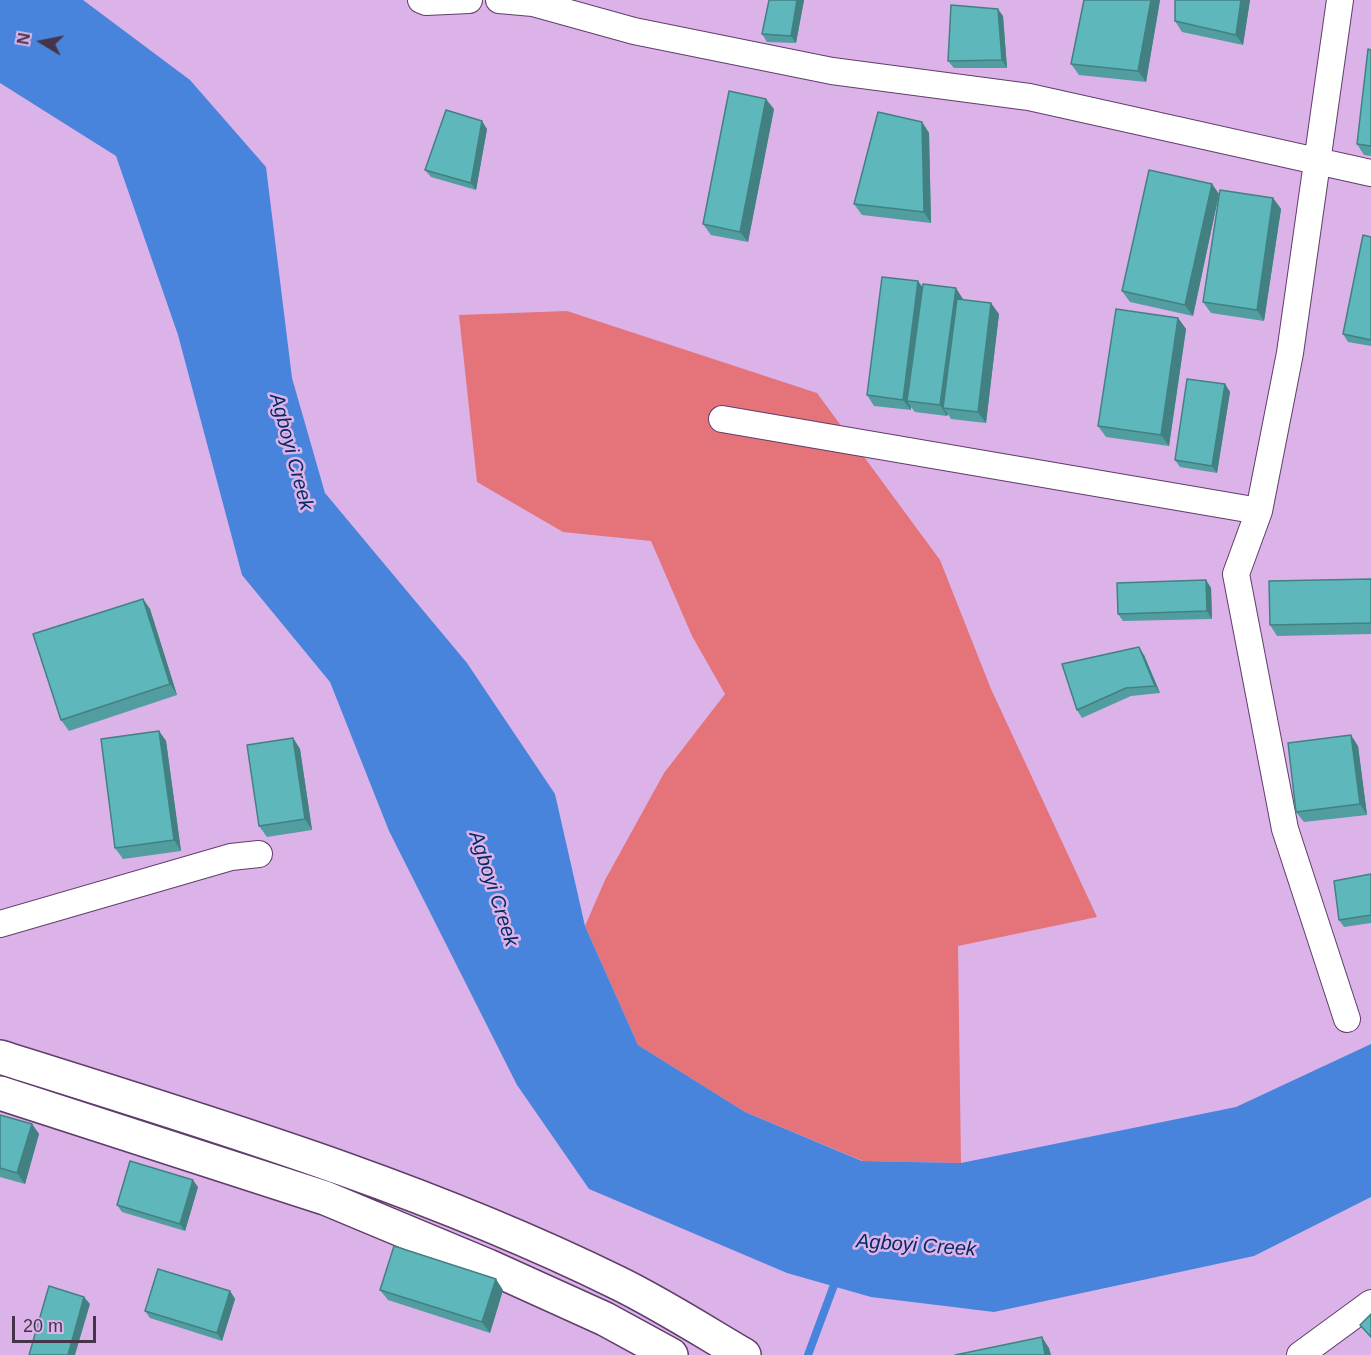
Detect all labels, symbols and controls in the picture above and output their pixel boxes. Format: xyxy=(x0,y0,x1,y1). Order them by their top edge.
north arrow xyxy=(12,12,72,72)
text: N xyxy=(14,32,33,46)
water label: Agboyi Creek xyxy=(264,391,318,513)
water label: Agboyi Creek xyxy=(463,828,523,950)
water label: Agboyi Creek xyxy=(855,1230,977,1262)
scale bar xyxy=(15,1304,99,1342)
text: 20 m xyxy=(23,1316,63,1336)

